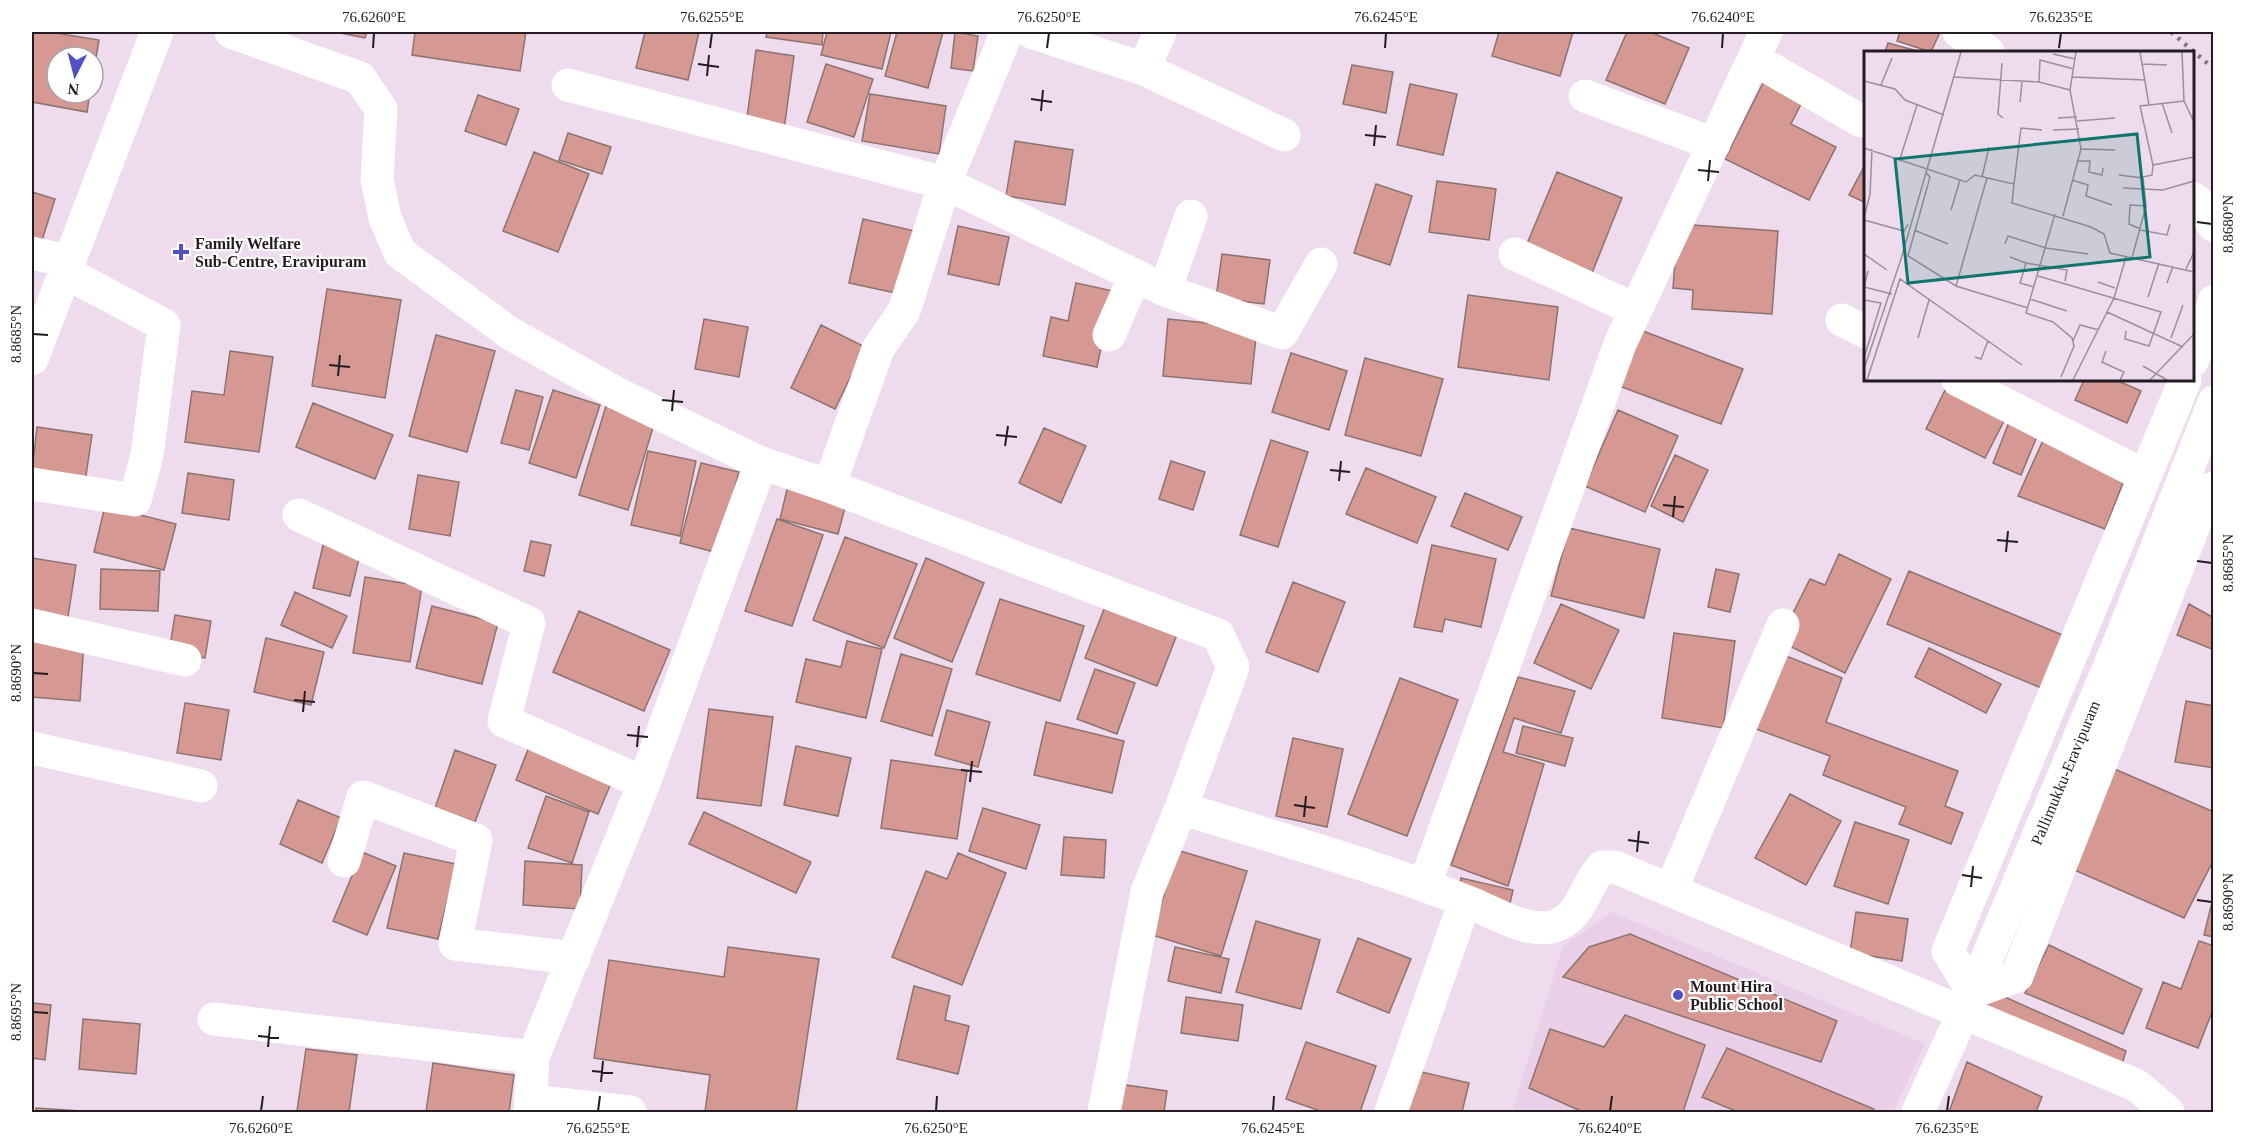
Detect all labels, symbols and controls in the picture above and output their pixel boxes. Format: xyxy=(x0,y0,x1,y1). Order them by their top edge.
text: 76.6260°E xyxy=(342,9,406,25)
text: 76.6255°E xyxy=(680,9,744,25)
text: 76.6250°E xyxy=(1017,9,1081,25)
text: 76.6245°E xyxy=(1354,9,1418,25)
text: 76.6240°E xyxy=(1691,9,1755,25)
text: 76.6235°E xyxy=(2029,9,2093,25)
north arrow xyxy=(45,45,105,105)
inset map xyxy=(1864,51,2194,381)
text: N xyxy=(66,80,80,98)
text: 8.8680°N xyxy=(2220,195,2236,253)
place label: Family Welfare Sub-Centre, Eravipuram xyxy=(195,235,367,271)
marker: Family Welfare Sub-Centre, Eravipuram xyxy=(172,243,190,261)
text: 8.8685°N xyxy=(8,305,24,363)
text: 8.8685°N xyxy=(2220,534,2236,592)
text: 8.8690°N xyxy=(8,644,24,702)
street label: Pallimukku-Eravipuram xyxy=(2027,697,2103,847)
text: 8.8690°N xyxy=(2220,873,2236,931)
place label: Mount Hira Public School xyxy=(1690,978,1783,1013)
text: 8.8695°N xyxy=(8,983,24,1041)
marker: Mount Hira Public School xyxy=(1671,988,1685,1002)
text: 76.6260°E xyxy=(229,1120,293,1136)
text: 76.6255°E xyxy=(566,1120,630,1136)
text: 76.6250°E xyxy=(904,1120,968,1136)
text: 76.6245°E xyxy=(1241,1120,1305,1136)
text: 76.6240°E xyxy=(1578,1120,1642,1136)
text: 76.6235°E xyxy=(1915,1120,1979,1136)

